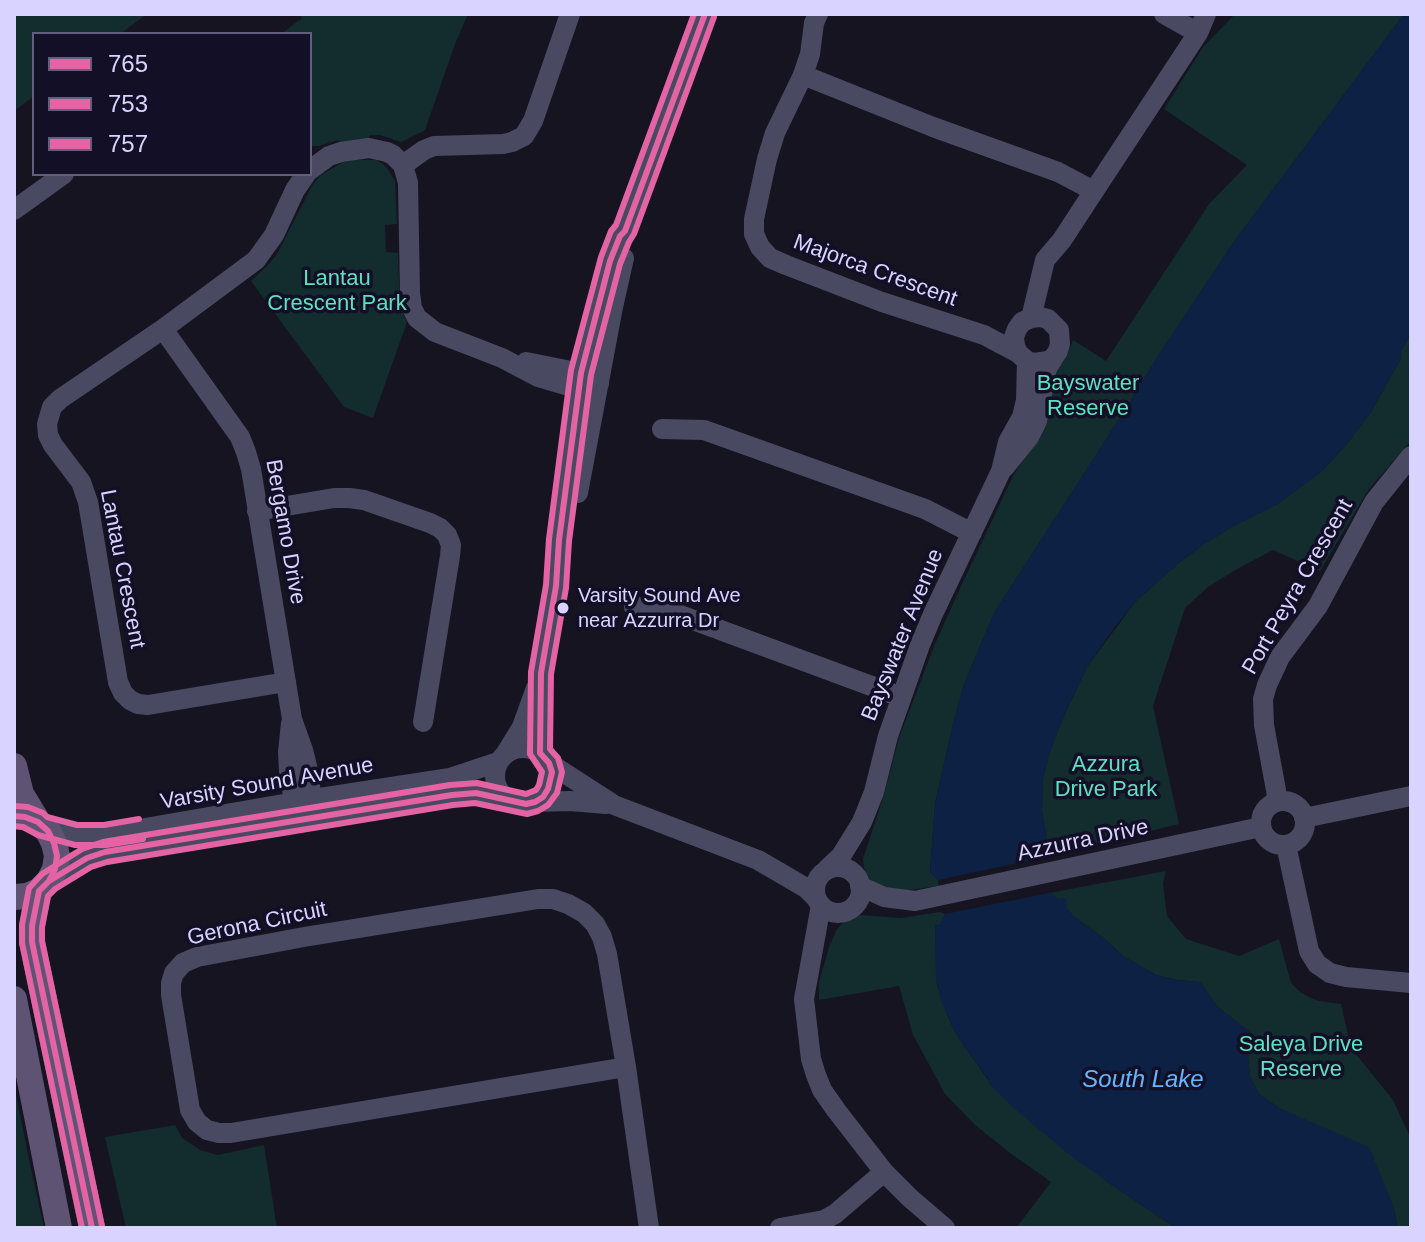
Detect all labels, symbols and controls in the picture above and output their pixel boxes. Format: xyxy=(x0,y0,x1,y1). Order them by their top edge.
legend xyxy=(32,32,312,176)
text: 765 xyxy=(108,50,148,77)
text: 753 xyxy=(108,90,148,117)
text: 757 xyxy=(108,130,148,157)
street label: Majorca Crescent xyxy=(789,229,961,313)
park label: Lantau Crescent Park xyxy=(267,266,407,318)
park label: Bayswater Reserve xyxy=(1037,371,1139,422)
street label: Bergamo Drive xyxy=(259,457,311,607)
street label: Lantau Crescent xyxy=(94,487,150,651)
street label: Port Peyra Crescent xyxy=(1237,495,1359,679)
street label: Bayswater Avenue xyxy=(856,545,950,725)
place label: Varsity Sound Ave near Azzurra Dr xyxy=(578,584,741,631)
marker: Varsity Sound Ave near Azzurra Dr xyxy=(555,600,571,616)
street label: Varsity Sound Avenue xyxy=(159,752,375,816)
park label: Azzura Drive Park xyxy=(1055,752,1157,804)
street label: Azzurra Drive xyxy=(1015,814,1151,868)
street label: Gerona Circuit xyxy=(185,896,329,952)
park label: Saleya Drive Reserve xyxy=(1239,1032,1363,1084)
water label: South Lake xyxy=(1082,1066,1204,1094)

